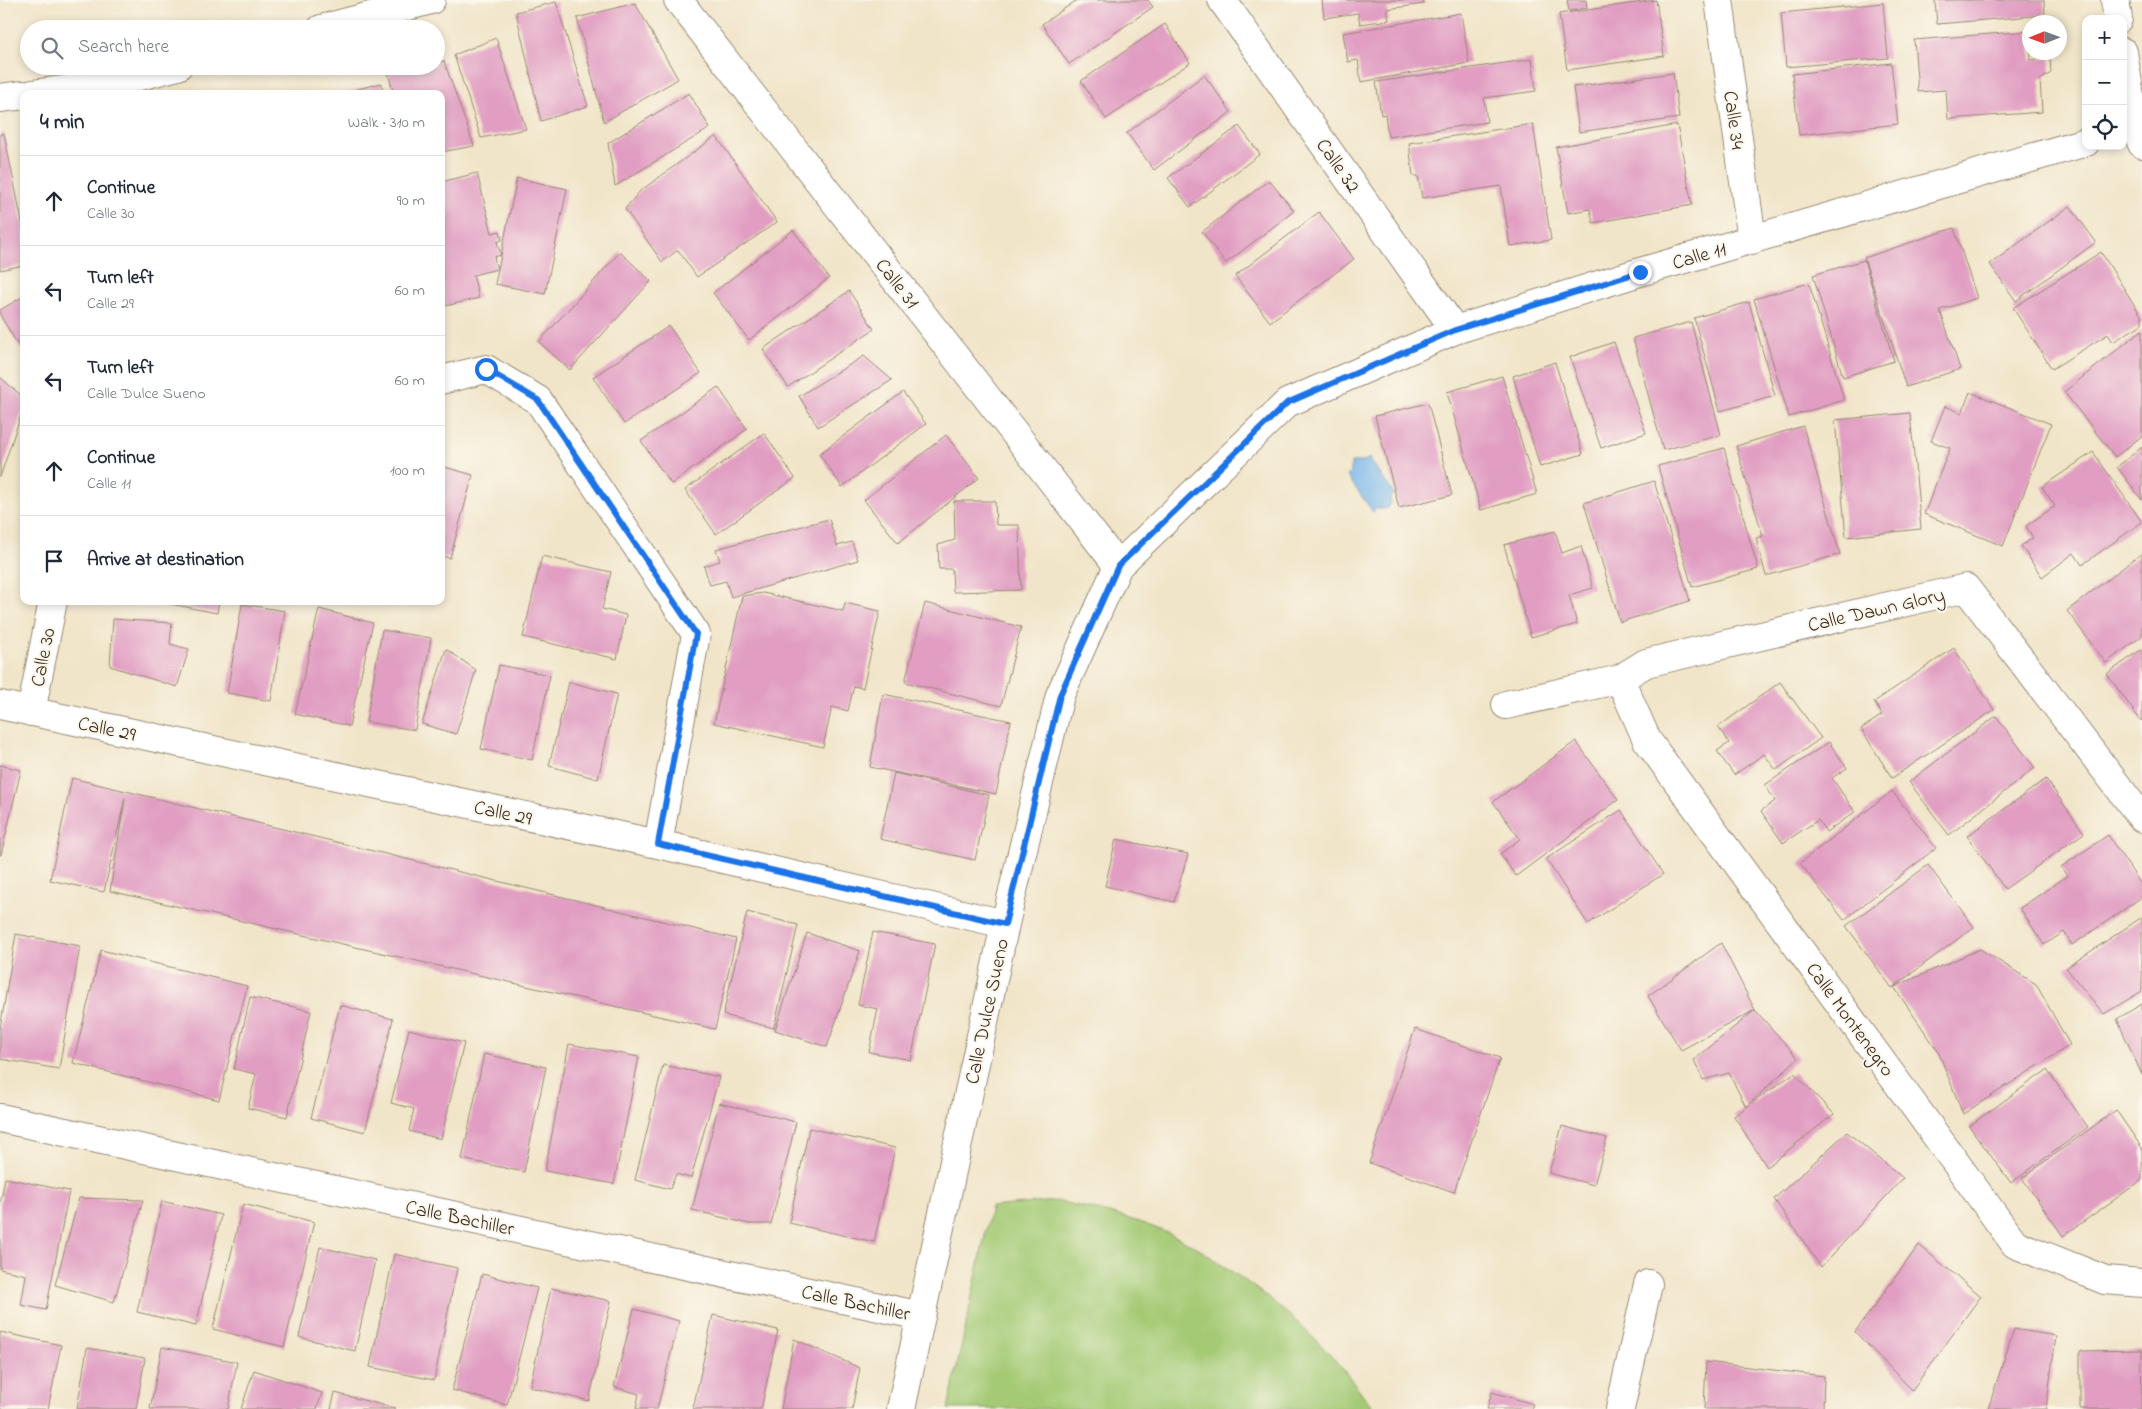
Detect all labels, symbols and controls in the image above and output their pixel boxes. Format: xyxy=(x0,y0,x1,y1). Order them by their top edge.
north arrow xyxy=(2022,15,2067,60)
map controls xyxy=(2082,15,2127,150)
button: + xyxy=(2082,15,2127,60)
search box xyxy=(20,20,445,75)
icon: search xyxy=(38,34,66,62)
text: Search here xyxy=(78,34,169,61)
button: − xyxy=(2082,60,2127,105)
street label: Calle 34 xyxy=(1714,89,1751,152)
button: locate xyxy=(2082,105,2127,150)
text: 4 min xyxy=(40,108,84,138)
text: Walk · 310 m xyxy=(348,111,425,135)
street label: Calle 32 xyxy=(1308,133,1366,200)
text: Continue xyxy=(87,175,155,202)
icon: ahead xyxy=(40,187,68,215)
text: 90 m xyxy=(397,189,425,213)
text: Calle 30 xyxy=(87,202,135,226)
street label: Calle 11 xyxy=(1669,236,1730,279)
street label: Calle 31 xyxy=(867,253,925,316)
route end xyxy=(1629,261,1652,284)
text: Turn left xyxy=(87,265,154,292)
icon: left xyxy=(40,277,68,305)
text: 60 m xyxy=(395,279,425,303)
text: Calle 29 xyxy=(87,292,134,316)
text: Turn left xyxy=(87,355,154,382)
route start xyxy=(475,358,498,381)
icon: left xyxy=(40,367,68,395)
text: 60 m xyxy=(395,369,425,393)
text: Calle Dulce Sueno xyxy=(87,382,206,406)
text: Continue xyxy=(87,445,155,472)
icon: ahead xyxy=(40,457,68,485)
text: 100 m xyxy=(390,459,425,483)
text: Calle 11 xyxy=(87,472,131,496)
icon: arrive xyxy=(40,547,68,575)
text: Arrive at destination xyxy=(87,547,244,574)
street label: Calle Dawn Glory xyxy=(1805,582,1948,641)
street label: Calle 30 xyxy=(25,625,64,689)
street label: Calle 29 xyxy=(75,710,138,751)
street label: Calle 29 xyxy=(471,794,534,835)
street label: Calle Dulce Sueno xyxy=(959,936,1018,1087)
street label: Calle Montenegro xyxy=(1797,957,1900,1084)
street label: Calle Bachiller xyxy=(402,1194,517,1245)
street label: Calle Bachiller xyxy=(798,1279,913,1330)

